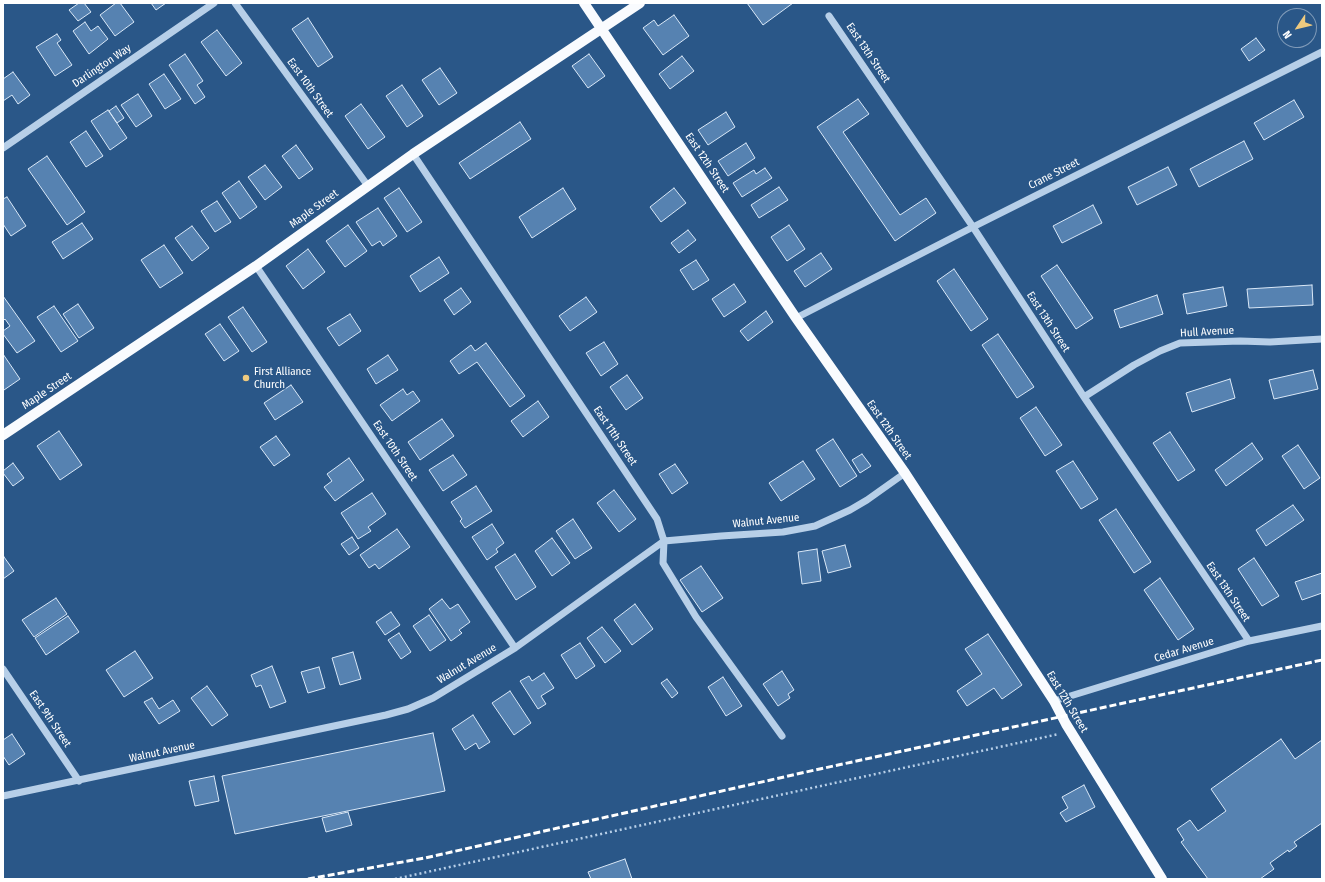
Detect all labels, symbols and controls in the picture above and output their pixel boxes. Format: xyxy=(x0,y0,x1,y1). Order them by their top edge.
north arrow xyxy=(1277,8,1317,48)
street label: East 13th Street xyxy=(843,21,893,85)
text: N xyxy=(1280,28,1295,41)
street label: Darlington Way xyxy=(70,42,134,90)
street label: East 10th Street xyxy=(284,56,336,120)
street label: East 12th Street xyxy=(682,131,732,195)
street label: Crane Street xyxy=(1026,156,1082,192)
street label: Maple Street xyxy=(287,187,341,231)
street label: East 13th Street xyxy=(1024,289,1072,355)
street label: Hull Avenue xyxy=(1180,324,1234,340)
place label: First Alliance Church xyxy=(254,365,311,391)
street label: Maple Street xyxy=(20,370,74,412)
marker: First Alliance Church xyxy=(241,373,251,383)
street label: East 12th Street xyxy=(864,398,914,462)
street label: East 11th Street xyxy=(590,404,640,468)
street label: East 10th Street xyxy=(370,418,420,484)
street label: Walnut Avenue xyxy=(732,511,800,531)
street label: East 13th Street xyxy=(1203,560,1253,624)
street label: Cedar Avenue xyxy=(1153,635,1215,665)
street label: Walnut Avenue xyxy=(435,641,499,687)
street label: East 12th Street xyxy=(1043,669,1091,735)
street label: East 9th Street xyxy=(26,688,74,750)
street label: Walnut Avenue xyxy=(128,739,196,765)

